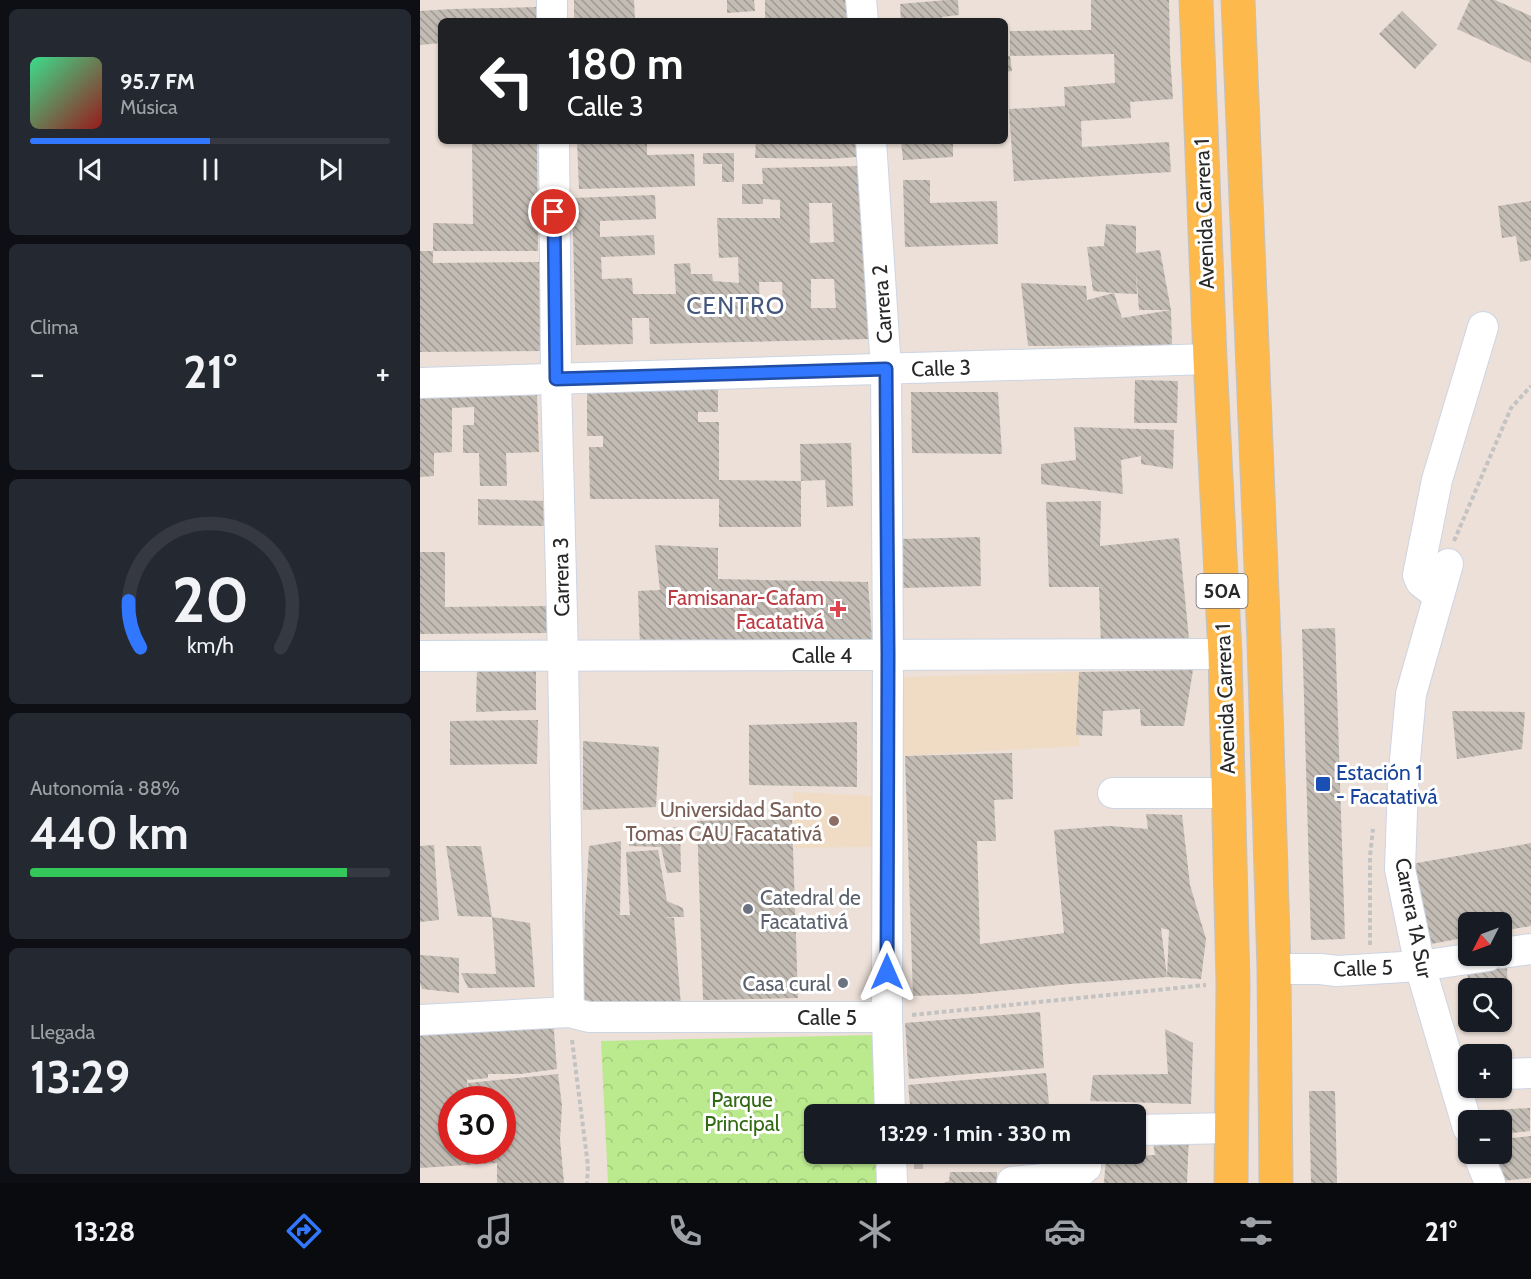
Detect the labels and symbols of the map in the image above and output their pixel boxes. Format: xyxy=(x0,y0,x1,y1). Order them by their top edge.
street label: Avenida Carrera 1 xyxy=(1189,138,1219,290)
pin xyxy=(528,186,579,237)
street label: Carrera 2 xyxy=(867,264,897,344)
district label: CENTRO xyxy=(686,291,786,320)
street label: Calle 3 xyxy=(911,354,971,382)
street label: Carrera 3 xyxy=(548,537,574,617)
road number: 50A xyxy=(1196,574,1248,608)
place label: Famisanar-Cafam Facatativá xyxy=(667,585,824,634)
marker: Famisanar-Cafam Facatativá xyxy=(829,600,847,618)
street label: Avenida Carrera 1 xyxy=(1210,623,1240,775)
street label: Calle 4 xyxy=(792,643,852,668)
place label: Estación 1 - Facatativá xyxy=(1336,760,1438,809)
marker: Estación 1 - Facatativá xyxy=(1314,775,1332,793)
place label: Universidad Santo Tomas CAU Facatativá xyxy=(626,797,822,846)
marker: Universidad Santo Tomas CAU Facatativá xyxy=(827,814,841,828)
street label: Carrera 1A Sur xyxy=(1390,856,1438,981)
place label: Catedral de Facatativá xyxy=(760,885,861,934)
marker: Catedral de Facatativá xyxy=(741,902,755,916)
north arrow xyxy=(1458,912,1512,966)
position arrow xyxy=(855,940,919,1004)
street label: Calle 5 xyxy=(1333,954,1393,982)
place label: Casa cural xyxy=(742,971,831,996)
marker: Casa cural xyxy=(836,976,850,990)
street label: Calle 5 xyxy=(797,1005,857,1030)
speed limit sign: 30 xyxy=(438,1086,516,1164)
park label: Parque Principal xyxy=(704,1087,780,1136)

